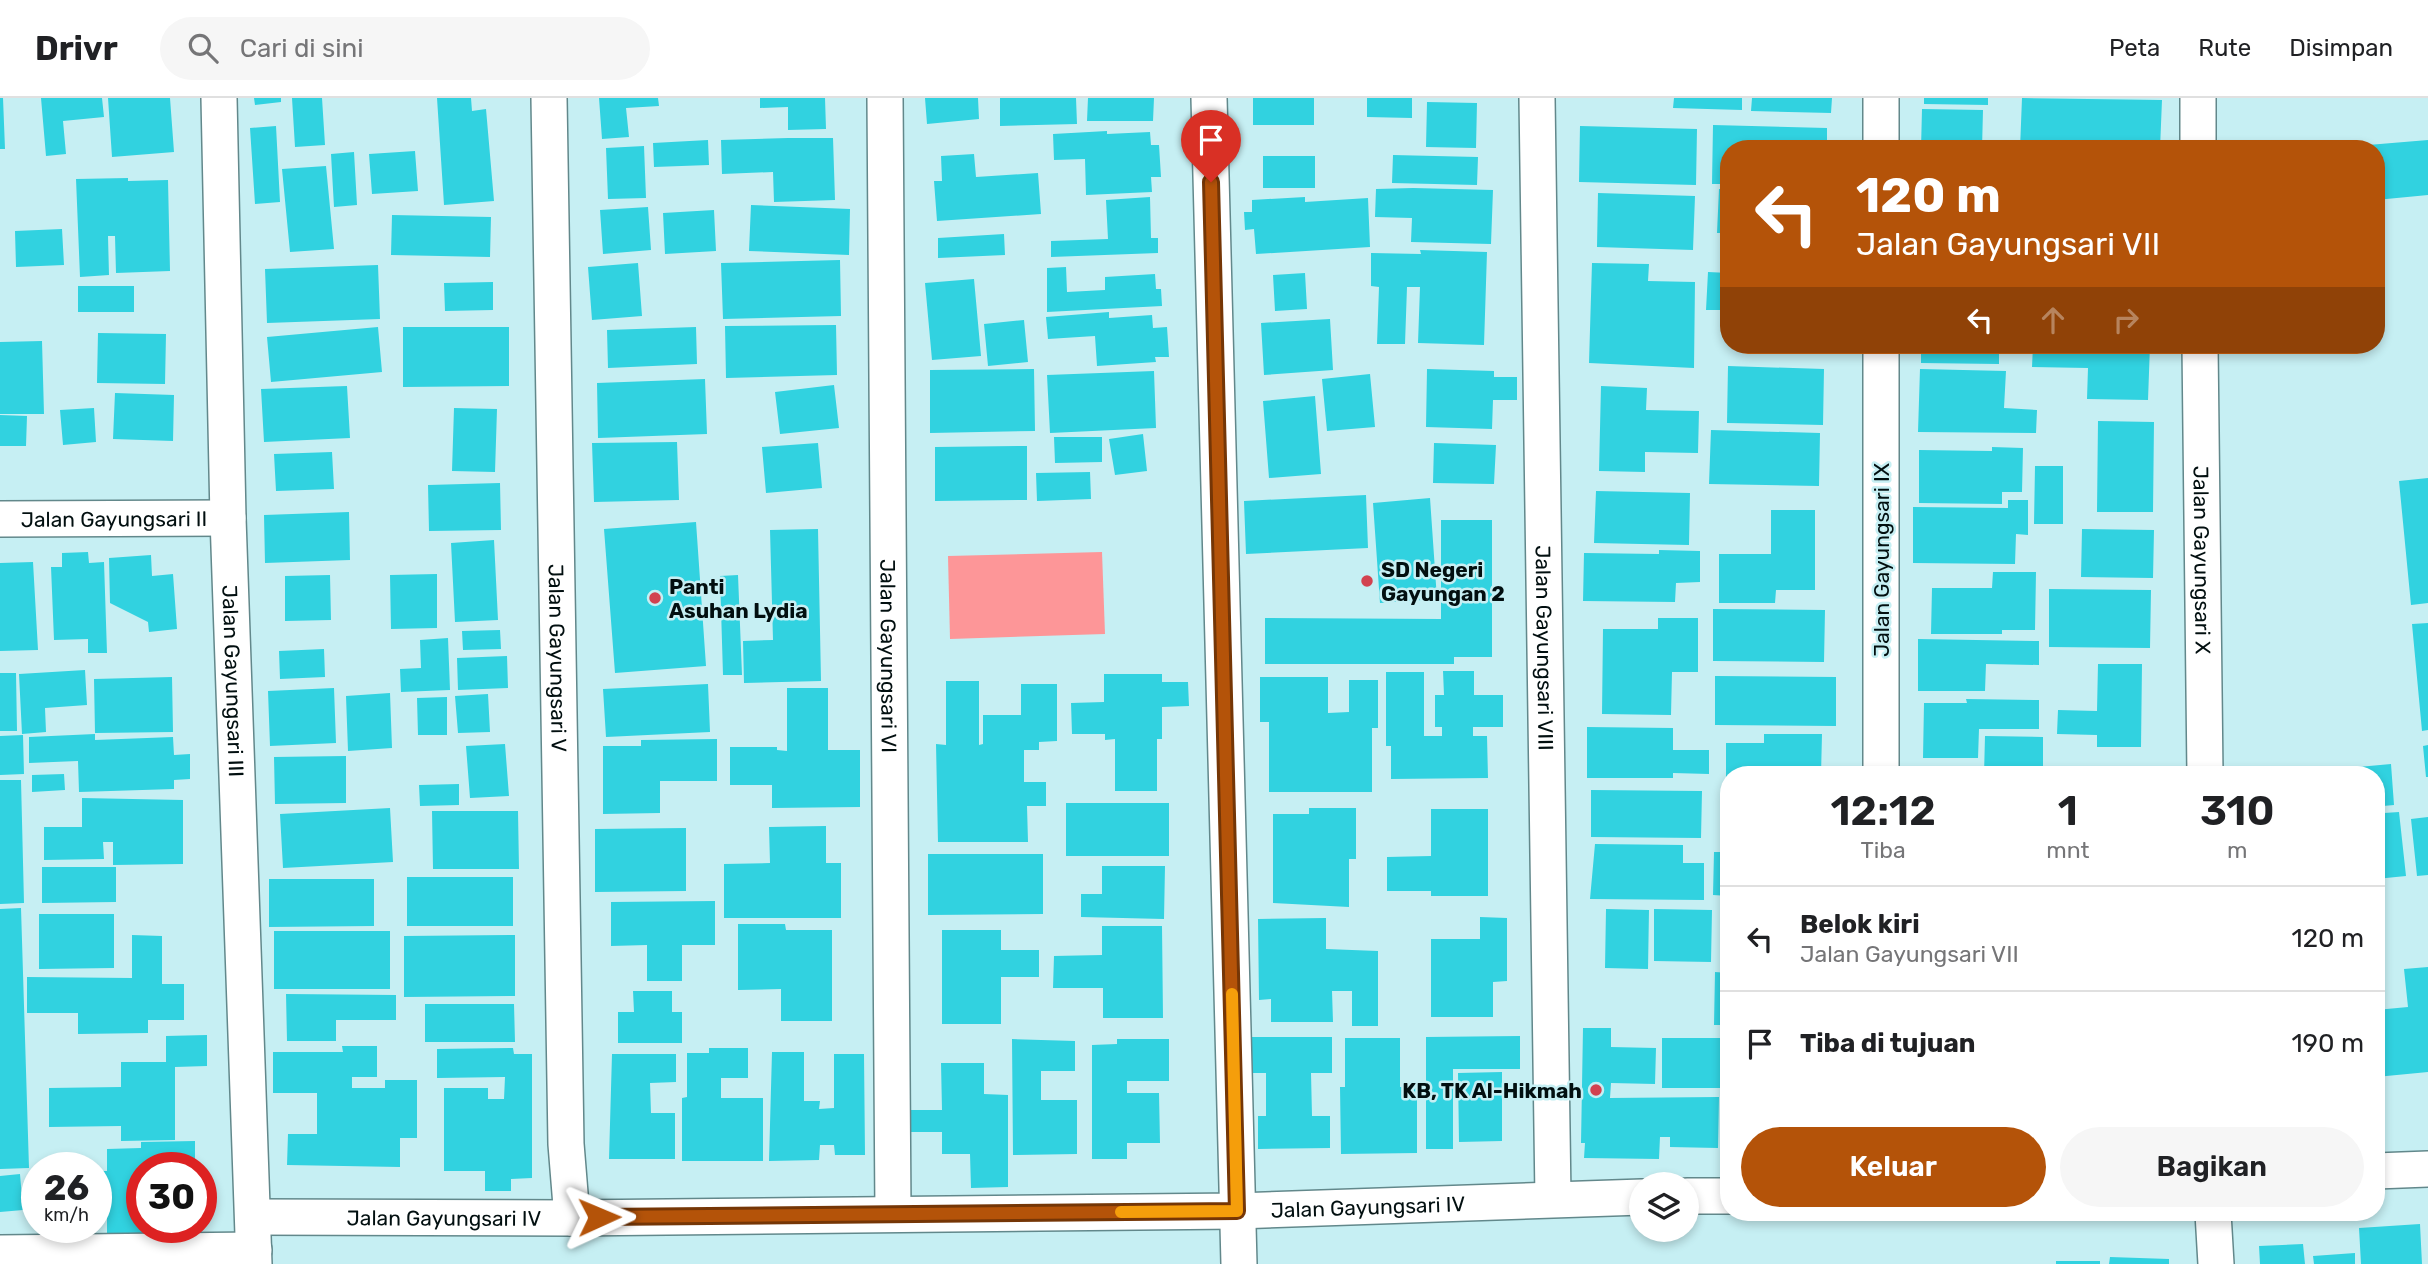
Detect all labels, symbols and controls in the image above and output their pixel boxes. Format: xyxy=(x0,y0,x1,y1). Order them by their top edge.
search box xyxy=(160,17,650,80)
text: Drivr xyxy=(35,29,118,68)
icon: search xyxy=(184,29,222,67)
text: Cari di sini xyxy=(240,33,364,64)
text: Peta xyxy=(2109,34,2160,62)
text: Rute xyxy=(2198,34,2251,62)
text: Disimpan xyxy=(2289,34,2393,62)
pin xyxy=(1181,110,1241,182)
icon: arrive xyxy=(1192,121,1230,159)
text: 120 m xyxy=(1856,166,2001,224)
icon: left xyxy=(1741,168,1832,259)
text: Jalan Gayungsari VII xyxy=(1856,225,2160,263)
icon: left xyxy=(1961,301,1999,339)
icon: ahead xyxy=(2034,301,2072,339)
icon: right xyxy=(2107,301,2145,339)
street label: Jalan Gayungsari IX xyxy=(1869,463,1894,657)
street label: Jalan Gayungsari X xyxy=(2189,466,2216,654)
street label: Jalan Gayungsari II xyxy=(21,506,207,531)
street label: Jalan Gayungsari VIII xyxy=(1531,545,1559,751)
place label: SD Negeri Gayungan 2 xyxy=(1381,557,1505,606)
street label: Jalan Gayungsari VI xyxy=(876,559,902,753)
street label: Jalan Gayungsari V xyxy=(544,564,572,753)
marker: SD Negeri Gayungan 2 xyxy=(1359,573,1375,589)
place label: Panti Asuhan Lydia xyxy=(669,574,808,623)
street label: Jalan Gayungsari III xyxy=(218,584,250,777)
marker: Panti Asuhan Lydia xyxy=(647,590,663,606)
text: 12:12 xyxy=(1830,786,1936,836)
text: 1 xyxy=(2058,786,2078,836)
text: 310 xyxy=(2200,786,2275,836)
text: Tiba xyxy=(1861,836,1906,864)
text: mnt xyxy=(2046,836,2089,864)
text: m xyxy=(2227,836,2247,864)
text: Belok kiri xyxy=(1800,909,1920,940)
icon: left xyxy=(1741,920,1779,958)
text: 120 m xyxy=(2292,923,2364,954)
text: Jalan Gayungsari VII xyxy=(1800,940,2019,968)
icon: arrive xyxy=(1741,1025,1779,1063)
text: Tiba di tujuan xyxy=(1800,1028,1975,1059)
text: 190 m xyxy=(2291,1028,2364,1059)
place label: KB, TK Al-Hikmah xyxy=(1402,1078,1582,1103)
marker: KB, TK Al-Hikmah xyxy=(1588,1082,1604,1098)
button: Keluar xyxy=(1741,1127,2046,1207)
button: Bagikan xyxy=(2060,1127,2364,1207)
speed limit sign: 30 xyxy=(126,1152,217,1243)
text: 26 xyxy=(44,1167,89,1209)
map controls xyxy=(1629,1172,1699,1242)
button: layers xyxy=(1629,1172,1699,1242)
position arrow xyxy=(562,1180,636,1254)
street label: Jalan Gayungsari IV xyxy=(1270,1191,1466,1222)
text: km/h xyxy=(44,1204,89,1226)
street label: Jalan Gayungsari IV xyxy=(347,1205,542,1230)

